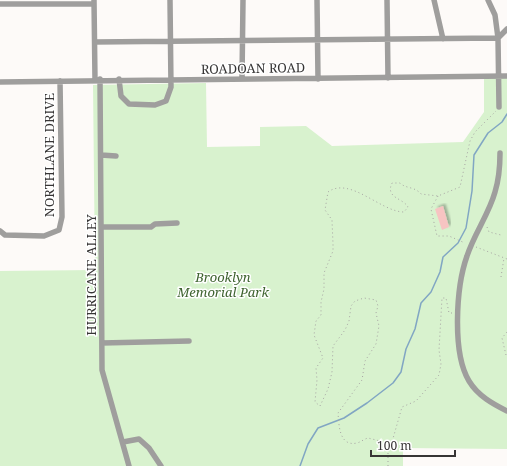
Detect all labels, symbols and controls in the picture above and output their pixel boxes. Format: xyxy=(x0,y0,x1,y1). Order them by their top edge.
street label: ROADOAN ROAD xyxy=(201,58,305,78)
street label: NORTHLANE DRIVE xyxy=(40,93,58,217)
street label: HURRICANE ALLEY xyxy=(82,213,100,336)
park label: Brooklyn Memorial Park xyxy=(176,268,269,301)
scale bar xyxy=(371,432,455,458)
text: 100 m xyxy=(377,437,412,454)

